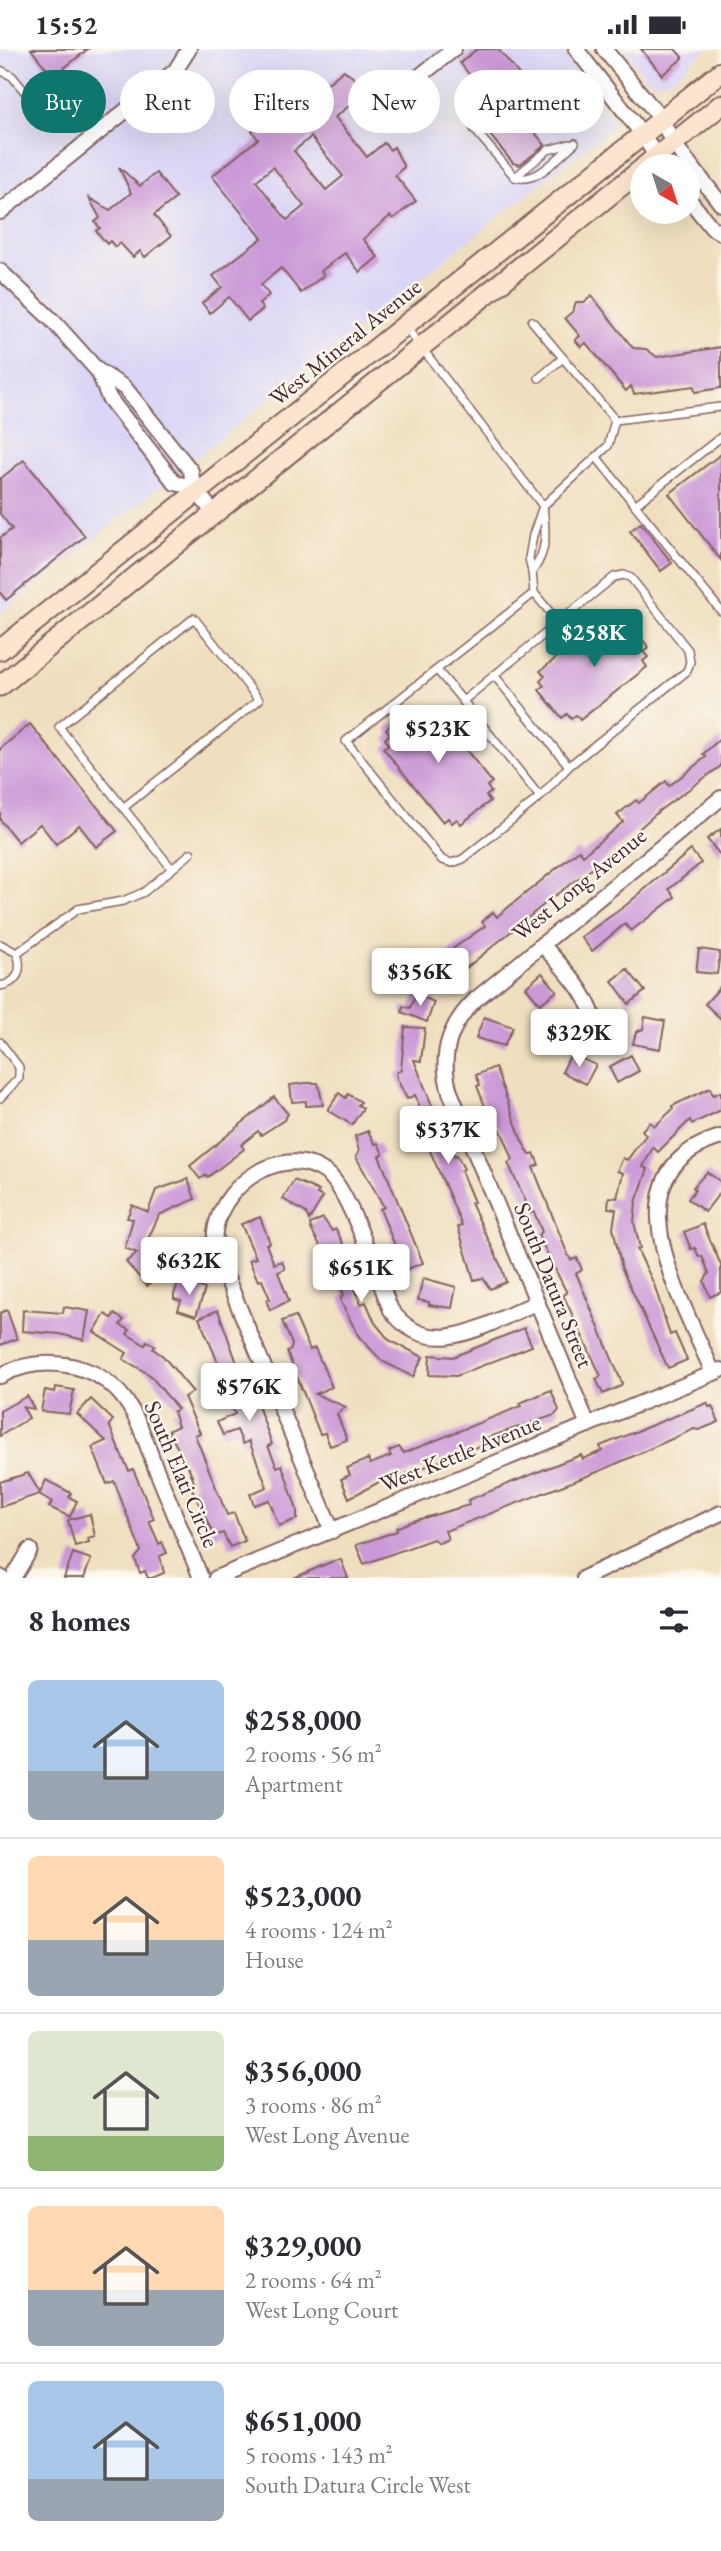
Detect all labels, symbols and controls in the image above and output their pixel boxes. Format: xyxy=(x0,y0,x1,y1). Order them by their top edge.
text: 15:52 xyxy=(35,8,97,42)
chip: Buy xyxy=(21,70,106,133)
chip: Rent xyxy=(120,70,215,133)
chip: Filters xyxy=(229,70,334,133)
chip: New xyxy=(348,70,440,133)
chip: Apartment xyxy=(454,70,604,133)
north arrow xyxy=(630,154,700,224)
map controls xyxy=(630,154,700,224)
street label: West Mineral Avenue xyxy=(263,271,427,413)
pin: $258K xyxy=(545,609,643,669)
text: $258K xyxy=(562,617,626,647)
pin: $523K xyxy=(389,705,487,765)
text: $523K xyxy=(406,713,470,743)
street label: West Long Avenue xyxy=(506,821,652,947)
pin: $356K xyxy=(371,949,469,1008)
text: $356K xyxy=(388,956,452,986)
pin: $329K xyxy=(530,1009,628,1069)
text: $329K xyxy=(547,1017,611,1047)
pin: $537K xyxy=(399,1107,497,1166)
text: $537K xyxy=(416,1114,480,1144)
street label: South Datura Street xyxy=(507,1198,601,1373)
pin: $632K xyxy=(140,1237,238,1297)
text: $632K xyxy=(157,1245,221,1275)
pin: $651K xyxy=(312,1245,410,1304)
text: $651K xyxy=(329,1252,393,1282)
pin: $576K xyxy=(200,1363,298,1423)
text: $576K xyxy=(217,1371,281,1401)
street label: South Elati Circle xyxy=(138,1396,226,1552)
street label: West Kettle Avenue xyxy=(375,1407,545,1499)
text: 8 homes xyxy=(28,1601,130,1640)
icon: filters xyxy=(655,1601,693,1639)
text: $258,000 xyxy=(245,1700,361,1739)
icon: home xyxy=(84,1708,168,1792)
text: 2 rooms · 56 m² xyxy=(245,1739,382,1769)
text: Apartment xyxy=(245,1769,343,1799)
text: $523,000 xyxy=(245,1876,361,1915)
icon: home xyxy=(84,1884,168,1968)
text: 4 rooms · 124 m² xyxy=(245,1915,393,1945)
text: House xyxy=(245,1945,304,1975)
text: $356,000 xyxy=(245,2051,361,2090)
icon: home xyxy=(84,2059,168,2143)
text: 3 rooms · 86 m² xyxy=(245,2090,382,2120)
text: West Long Avenue xyxy=(245,2120,410,2150)
text: $329,000 xyxy=(245,2226,361,2265)
icon: home xyxy=(84,2234,168,2318)
text: 2 rooms · 64 m² xyxy=(245,2265,382,2295)
text: West Long Court xyxy=(245,2295,398,2325)
text: $651,000 xyxy=(245,2401,361,2440)
icon: home xyxy=(84,2409,168,2493)
text: 5 rooms · 143 m² xyxy=(245,2440,393,2470)
text: South Datura Circle West xyxy=(245,2470,471,2500)

